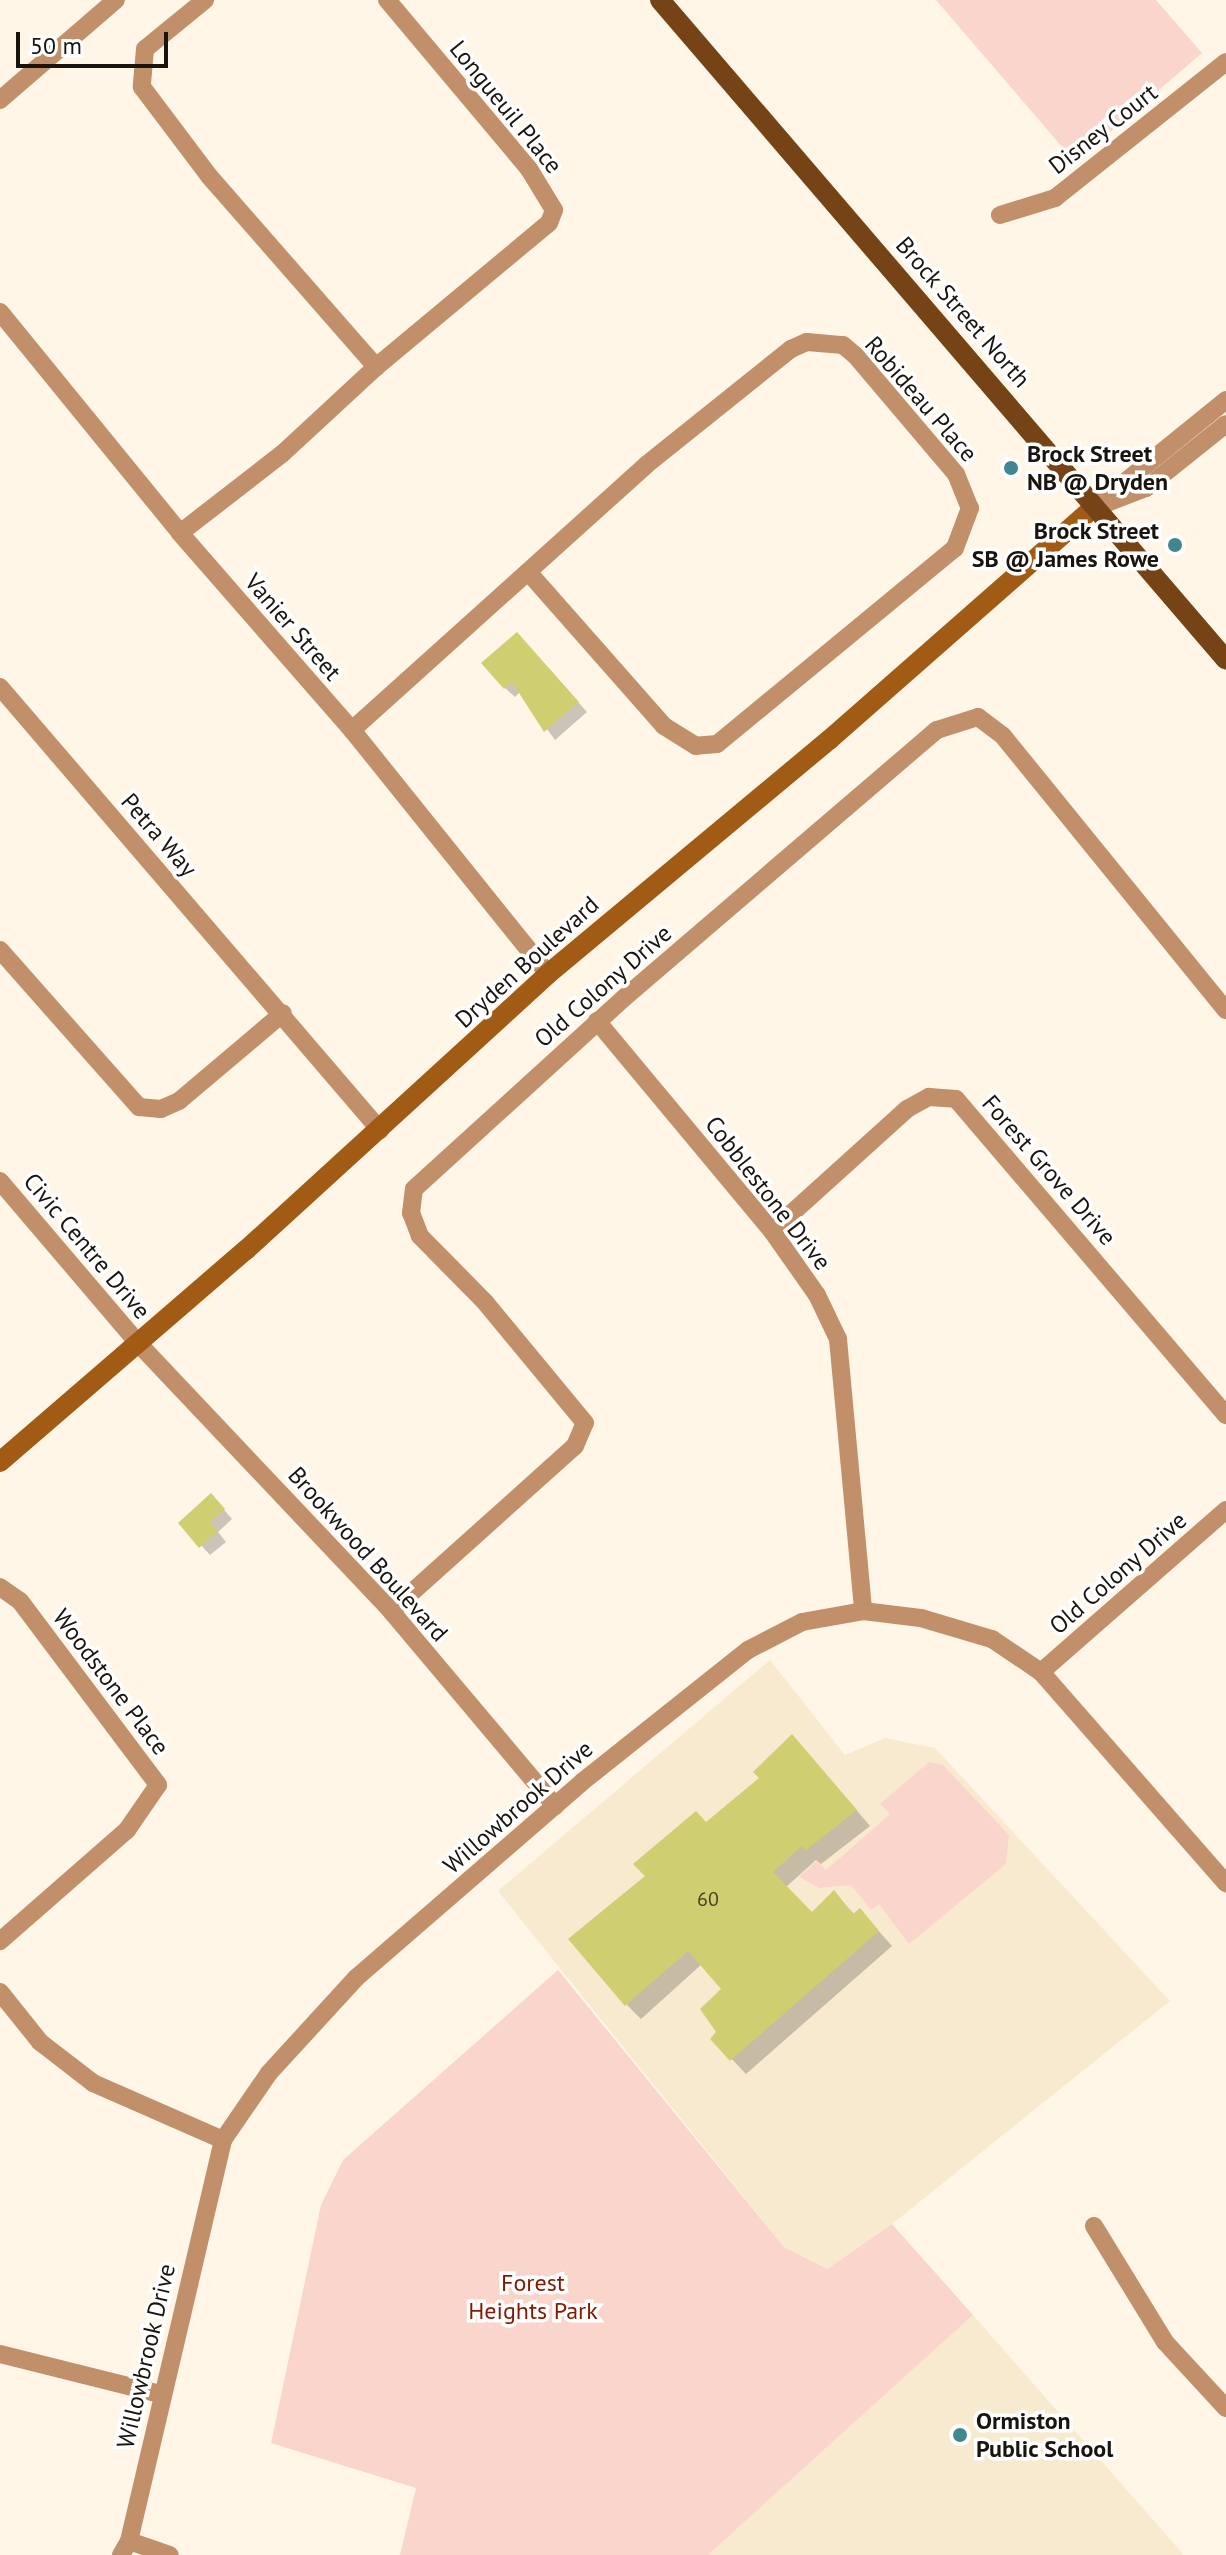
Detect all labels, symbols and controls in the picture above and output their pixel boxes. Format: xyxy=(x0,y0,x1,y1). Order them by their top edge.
scale bar xyxy=(20,16,172,66)
text: 50 m xyxy=(30,30,82,61)
street label: Longueuil Place xyxy=(444,35,568,179)
street label: Disney Court xyxy=(1043,78,1163,180)
street label: Brock Street North xyxy=(890,231,1036,393)
street label: Robideau Place xyxy=(859,330,983,468)
place label: Brock Street NB @ Dryden xyxy=(1027,440,1168,496)
marker: Brock Street NB @ Dryden xyxy=(1002,459,1020,477)
place label: Brock Street SB @ James Rowe xyxy=(972,517,1159,573)
marker: Brock Street SB @ James Rowe xyxy=(1166,536,1184,554)
street label: Vanier Street xyxy=(239,568,347,686)
street label: Petra Way xyxy=(115,787,203,883)
street label: Dryden Boulevard xyxy=(449,890,605,1034)
street label: Old Colony Drive xyxy=(528,918,678,1054)
street label: Forest Grove Drive xyxy=(976,1089,1122,1251)
street label: Cobblestone Drive xyxy=(699,1110,837,1276)
street label: Civic Centre Drive xyxy=(17,1167,157,1325)
street label: Brookwood Boulevard xyxy=(282,1461,454,1647)
street label: Old Colony Drive xyxy=(1043,1505,1193,1641)
street label: Woodstone Place xyxy=(47,1604,175,1760)
street label: Willowbrook Drive xyxy=(437,1734,599,1880)
house number: 60 xyxy=(697,1887,719,1911)
street label: Willowbrook Drive xyxy=(111,2261,181,2451)
park label: Forest Heights Park xyxy=(468,2269,598,2325)
place label: Ormiston Public School xyxy=(976,2407,1114,2463)
marker: Ormiston Public School xyxy=(951,2426,969,2444)

